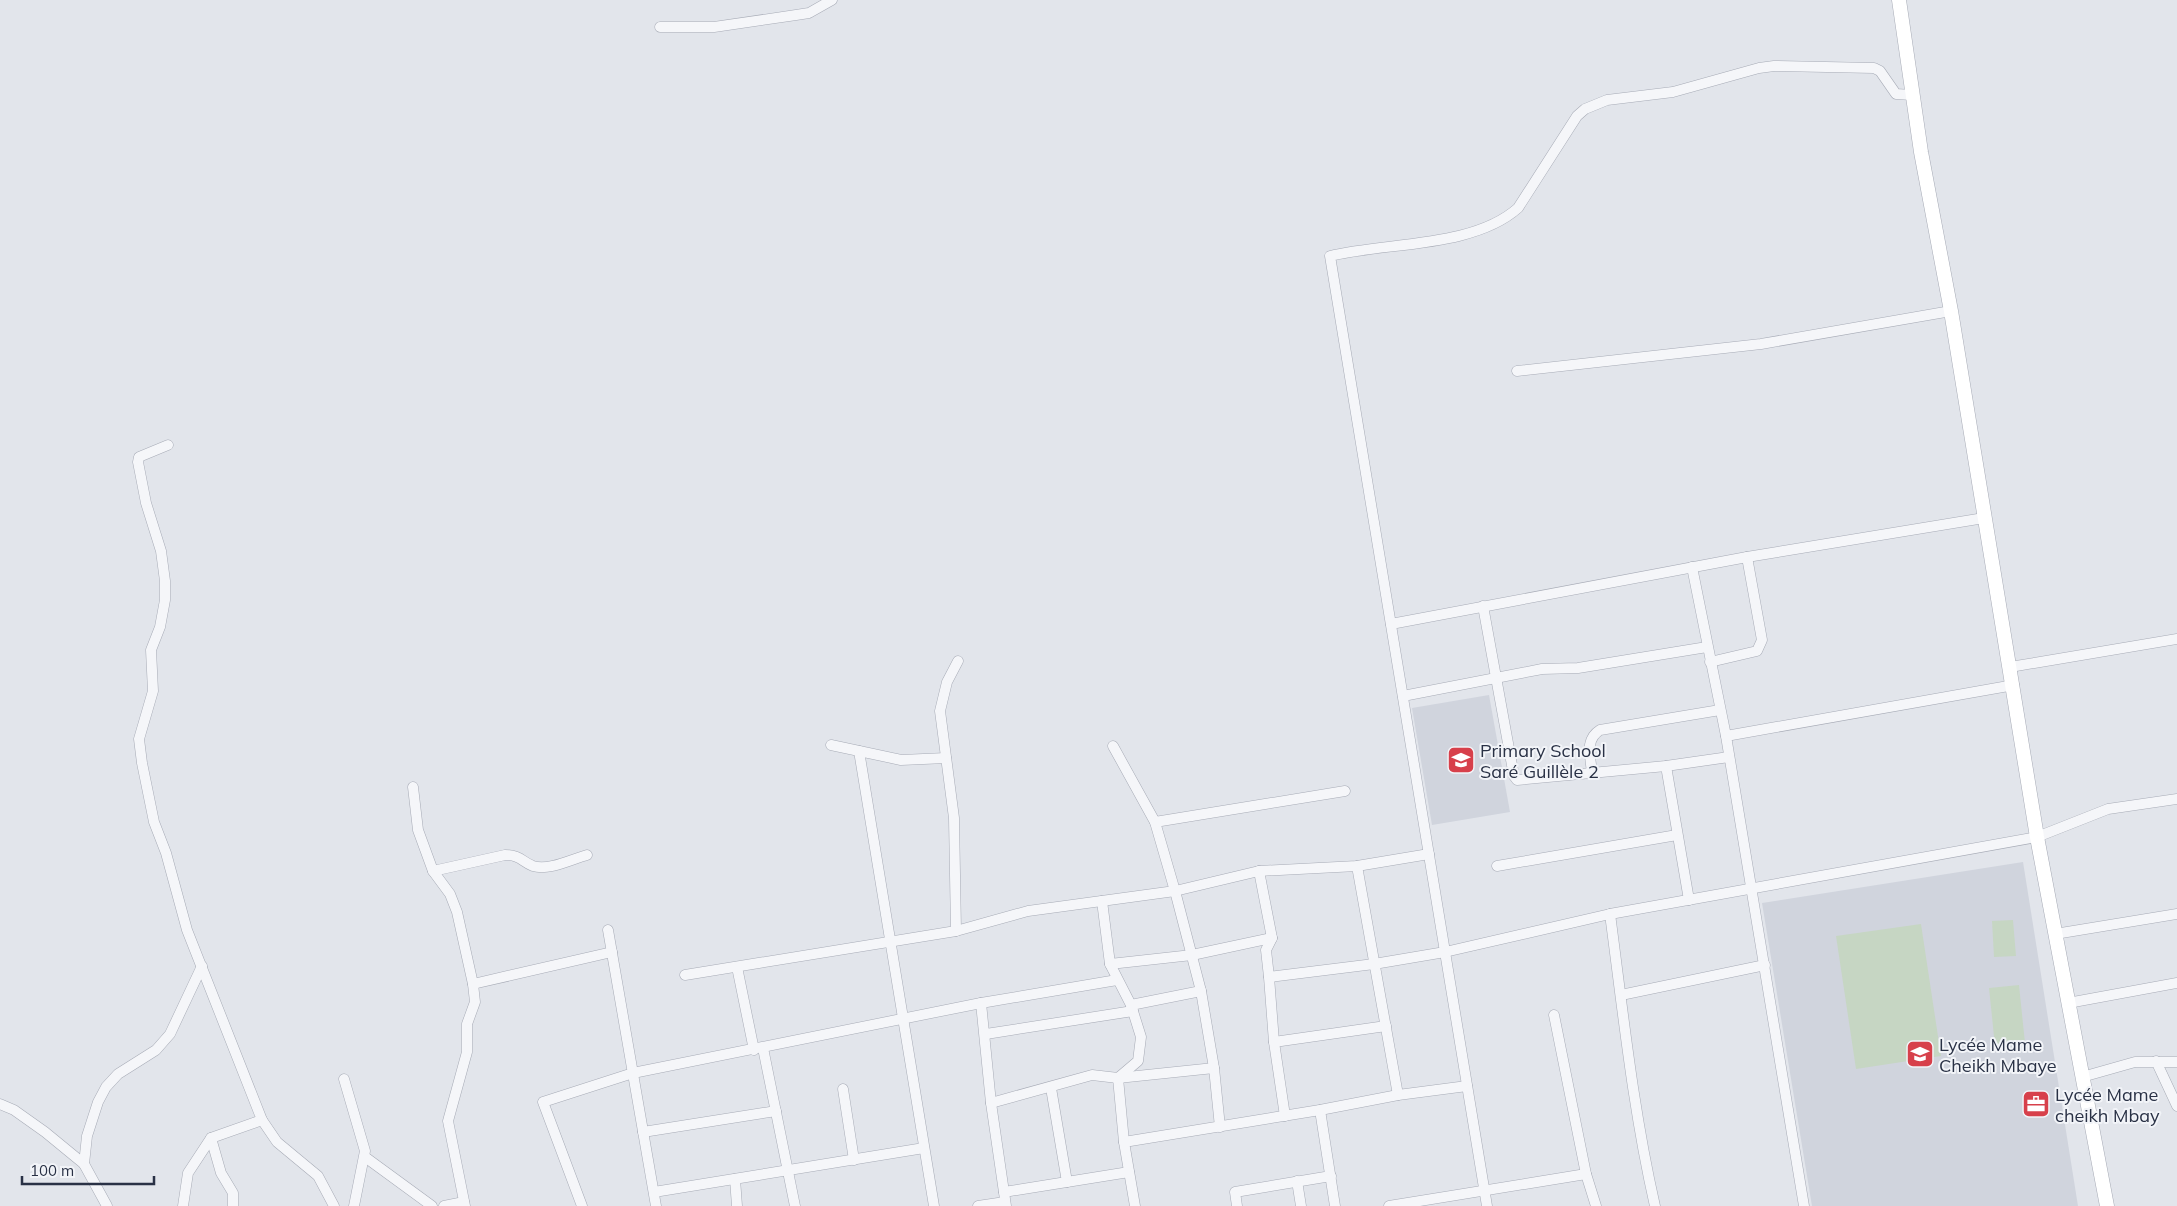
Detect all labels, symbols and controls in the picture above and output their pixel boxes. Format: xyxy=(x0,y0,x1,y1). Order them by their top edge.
place label: Primary School Saré Guillèle 2 xyxy=(1480,739,1606,783)
school or university icon: Primary School Saré Guillèle 2 xyxy=(1446,745,1476,775)
place label: Lycée Mame Cheikh Mbaye xyxy=(1939,1033,2057,1077)
school or university icon: Lycée Mame Cheikh Mbaye xyxy=(1905,1039,1935,1069)
place label: Lycée Mame cheikh Mbay xyxy=(2055,1083,2160,1127)
office icon: Lycée Mame cheikh Mbay xyxy=(2021,1089,2051,1119)
scale bar xyxy=(22,1154,155,1186)
text: 100 m xyxy=(30,1161,74,1180)

